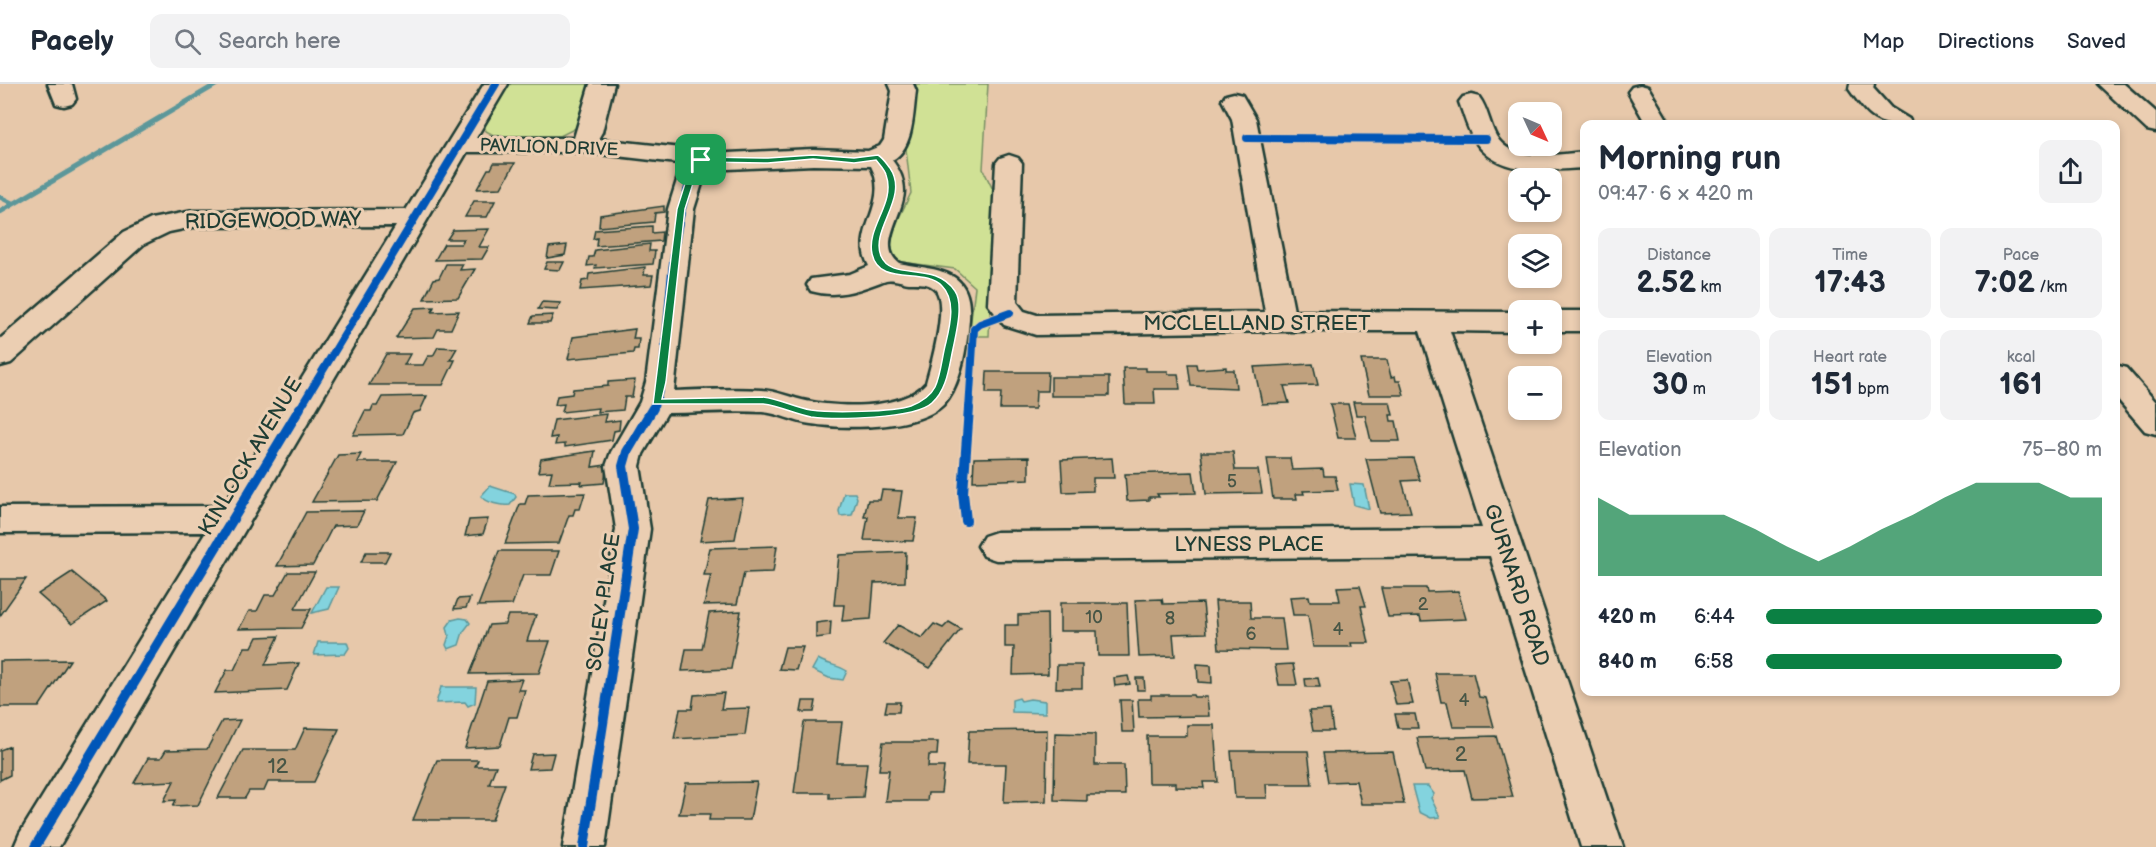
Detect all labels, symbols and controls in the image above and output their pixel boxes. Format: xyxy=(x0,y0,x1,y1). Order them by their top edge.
search box xyxy=(150,14,570,68)
text: Pacely xyxy=(30,25,114,58)
icon: search xyxy=(171,25,204,58)
text: Search here xyxy=(219,28,341,55)
text: Map xyxy=(1862,29,1905,54)
text: Directions xyxy=(1938,29,2034,54)
text: Saved xyxy=(2067,29,2126,54)
north arrow xyxy=(1508,102,1562,156)
map controls xyxy=(1508,102,1562,420)
pin xyxy=(675,134,726,185)
street label: PAVILION DRIVE xyxy=(479,135,619,160)
text: Morning run xyxy=(1598,139,1781,179)
button: share xyxy=(2039,140,2102,203)
icon: arrive xyxy=(684,143,717,176)
button: locate xyxy=(1508,168,1562,222)
text: 09:47 · 6 × 420 m xyxy=(1598,182,1753,206)
street label: RIDGEWOOD WAY xyxy=(184,206,362,235)
button: layers xyxy=(1508,234,1562,288)
text: Distance xyxy=(1647,246,1711,265)
text: Time xyxy=(1832,246,1868,265)
text: Pace xyxy=(2003,246,2039,265)
text: 2.52 xyxy=(1636,265,1696,301)
text: 17:43 xyxy=(1814,265,1886,301)
text: 7:02 xyxy=(1974,265,2035,301)
text: km xyxy=(1696,278,1722,297)
text: /km xyxy=(2035,278,2068,297)
button: + xyxy=(1508,300,1562,354)
street label: MCCLELLAND STREET xyxy=(1143,311,1371,336)
text: Elevation xyxy=(1646,348,1712,367)
text: Heart rate xyxy=(1813,348,1887,367)
text: kcal xyxy=(2007,348,2035,367)
button: − xyxy=(1508,366,1562,420)
text: 30 xyxy=(1652,367,1688,403)
text: 151 xyxy=(1811,367,1853,403)
text: 161 xyxy=(1999,367,2043,403)
street label: KINLOCK AVENUE xyxy=(193,373,308,540)
text: m xyxy=(1688,380,1706,399)
text: bpm xyxy=(1853,380,1889,399)
text: Elevation xyxy=(1598,438,1681,462)
text: 75–80 m xyxy=(2022,438,2102,462)
house number: 5 xyxy=(1227,471,1237,492)
street label: GURNARD ROAD xyxy=(1479,501,1555,669)
street label: SOLEY PLACE xyxy=(581,532,626,673)
street label: LYNESS PLACE xyxy=(1174,532,1324,557)
house number: 2 xyxy=(1418,594,1429,615)
text: 420 m xyxy=(1598,605,1656,629)
text: 6:44 xyxy=(1694,605,1735,629)
house number: 10 xyxy=(1085,607,1103,628)
house number: 8 xyxy=(1165,608,1175,629)
house number: 4 xyxy=(1333,619,1344,640)
house number: 6 xyxy=(1246,624,1257,645)
text: 840 m xyxy=(1598,650,1657,674)
text: 6:58 xyxy=(1694,650,1733,674)
house number: 4 xyxy=(1459,690,1470,711)
house number: 2 xyxy=(1455,742,1468,767)
house number: 12 xyxy=(268,754,289,779)

